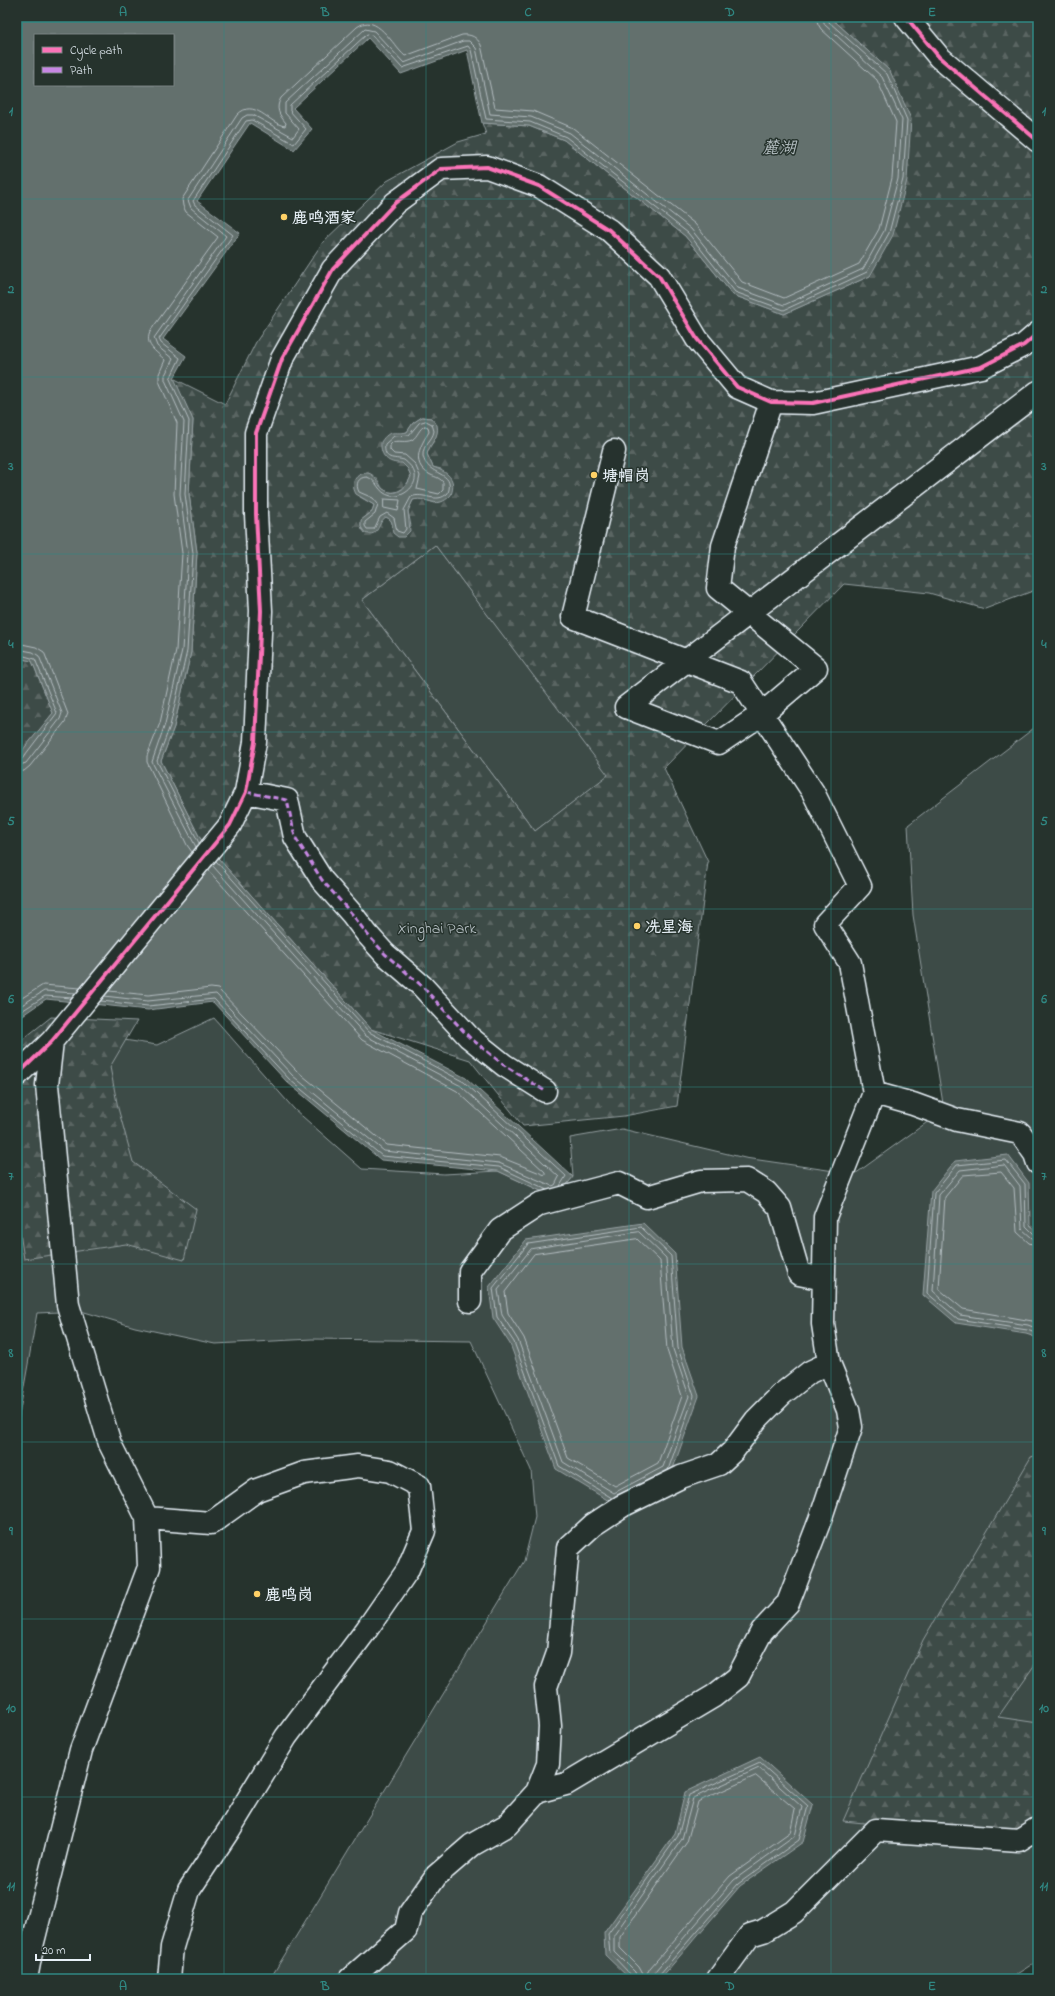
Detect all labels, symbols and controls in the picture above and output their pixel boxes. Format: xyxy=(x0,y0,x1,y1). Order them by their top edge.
text: A xyxy=(119,3,127,22)
text: B xyxy=(320,3,330,22)
text: C xyxy=(524,3,532,22)
text: D xyxy=(724,3,735,22)
text: E xyxy=(928,3,936,22)
legend xyxy=(34,34,174,86)
text: Cycle path xyxy=(70,42,122,61)
text: Path xyxy=(70,62,93,80)
text: 1 xyxy=(9,102,14,121)
text: 1 xyxy=(1042,102,1047,121)
water label: 麓湖 xyxy=(762,136,798,161)
place label: 鹿鸣酒家 xyxy=(292,207,356,231)
marker: 鹿鸣酒家 xyxy=(279,212,289,222)
text: 2 xyxy=(7,280,15,299)
text: 2 xyxy=(1040,280,1048,299)
text: 3 xyxy=(7,457,14,476)
text: 3 xyxy=(1040,457,1047,476)
place label: 塘帽岗 xyxy=(602,465,650,489)
marker: 塘帽岗 xyxy=(589,470,599,480)
text: 4 xyxy=(7,635,14,654)
text: 4 xyxy=(1040,635,1047,654)
text: 5 xyxy=(7,812,15,831)
text: 5 xyxy=(1040,812,1048,831)
place label: 冼星海 xyxy=(645,916,693,940)
park label: Xinghai Park xyxy=(398,917,477,941)
marker: 冼星海 xyxy=(632,921,642,931)
text: 6 xyxy=(7,990,14,1009)
text: 6 xyxy=(1040,990,1047,1009)
text: 7 xyxy=(8,1167,14,1186)
text: 7 xyxy=(1041,1167,1047,1186)
text: 8 xyxy=(8,1344,14,1363)
text: 8 xyxy=(1041,1344,1047,1363)
text: 9 xyxy=(8,1522,14,1541)
text: 9 xyxy=(1041,1522,1047,1541)
place label: 鹿鸣岗 xyxy=(265,1584,313,1608)
marker: 鹿鸣岗 xyxy=(252,1589,262,1599)
text: 10 xyxy=(6,1699,16,1718)
text: 10 xyxy=(1039,1699,1049,1718)
text: 11 xyxy=(7,1877,16,1896)
text: 11 xyxy=(1040,1877,1049,1896)
scale bar xyxy=(36,1936,90,1962)
text: 20 m xyxy=(42,1942,65,1960)
text: A xyxy=(119,1977,127,1996)
text: B xyxy=(320,1977,330,1996)
text: C xyxy=(524,1977,532,1996)
text: D xyxy=(724,1977,735,1996)
text: E xyxy=(928,1977,936,1996)

